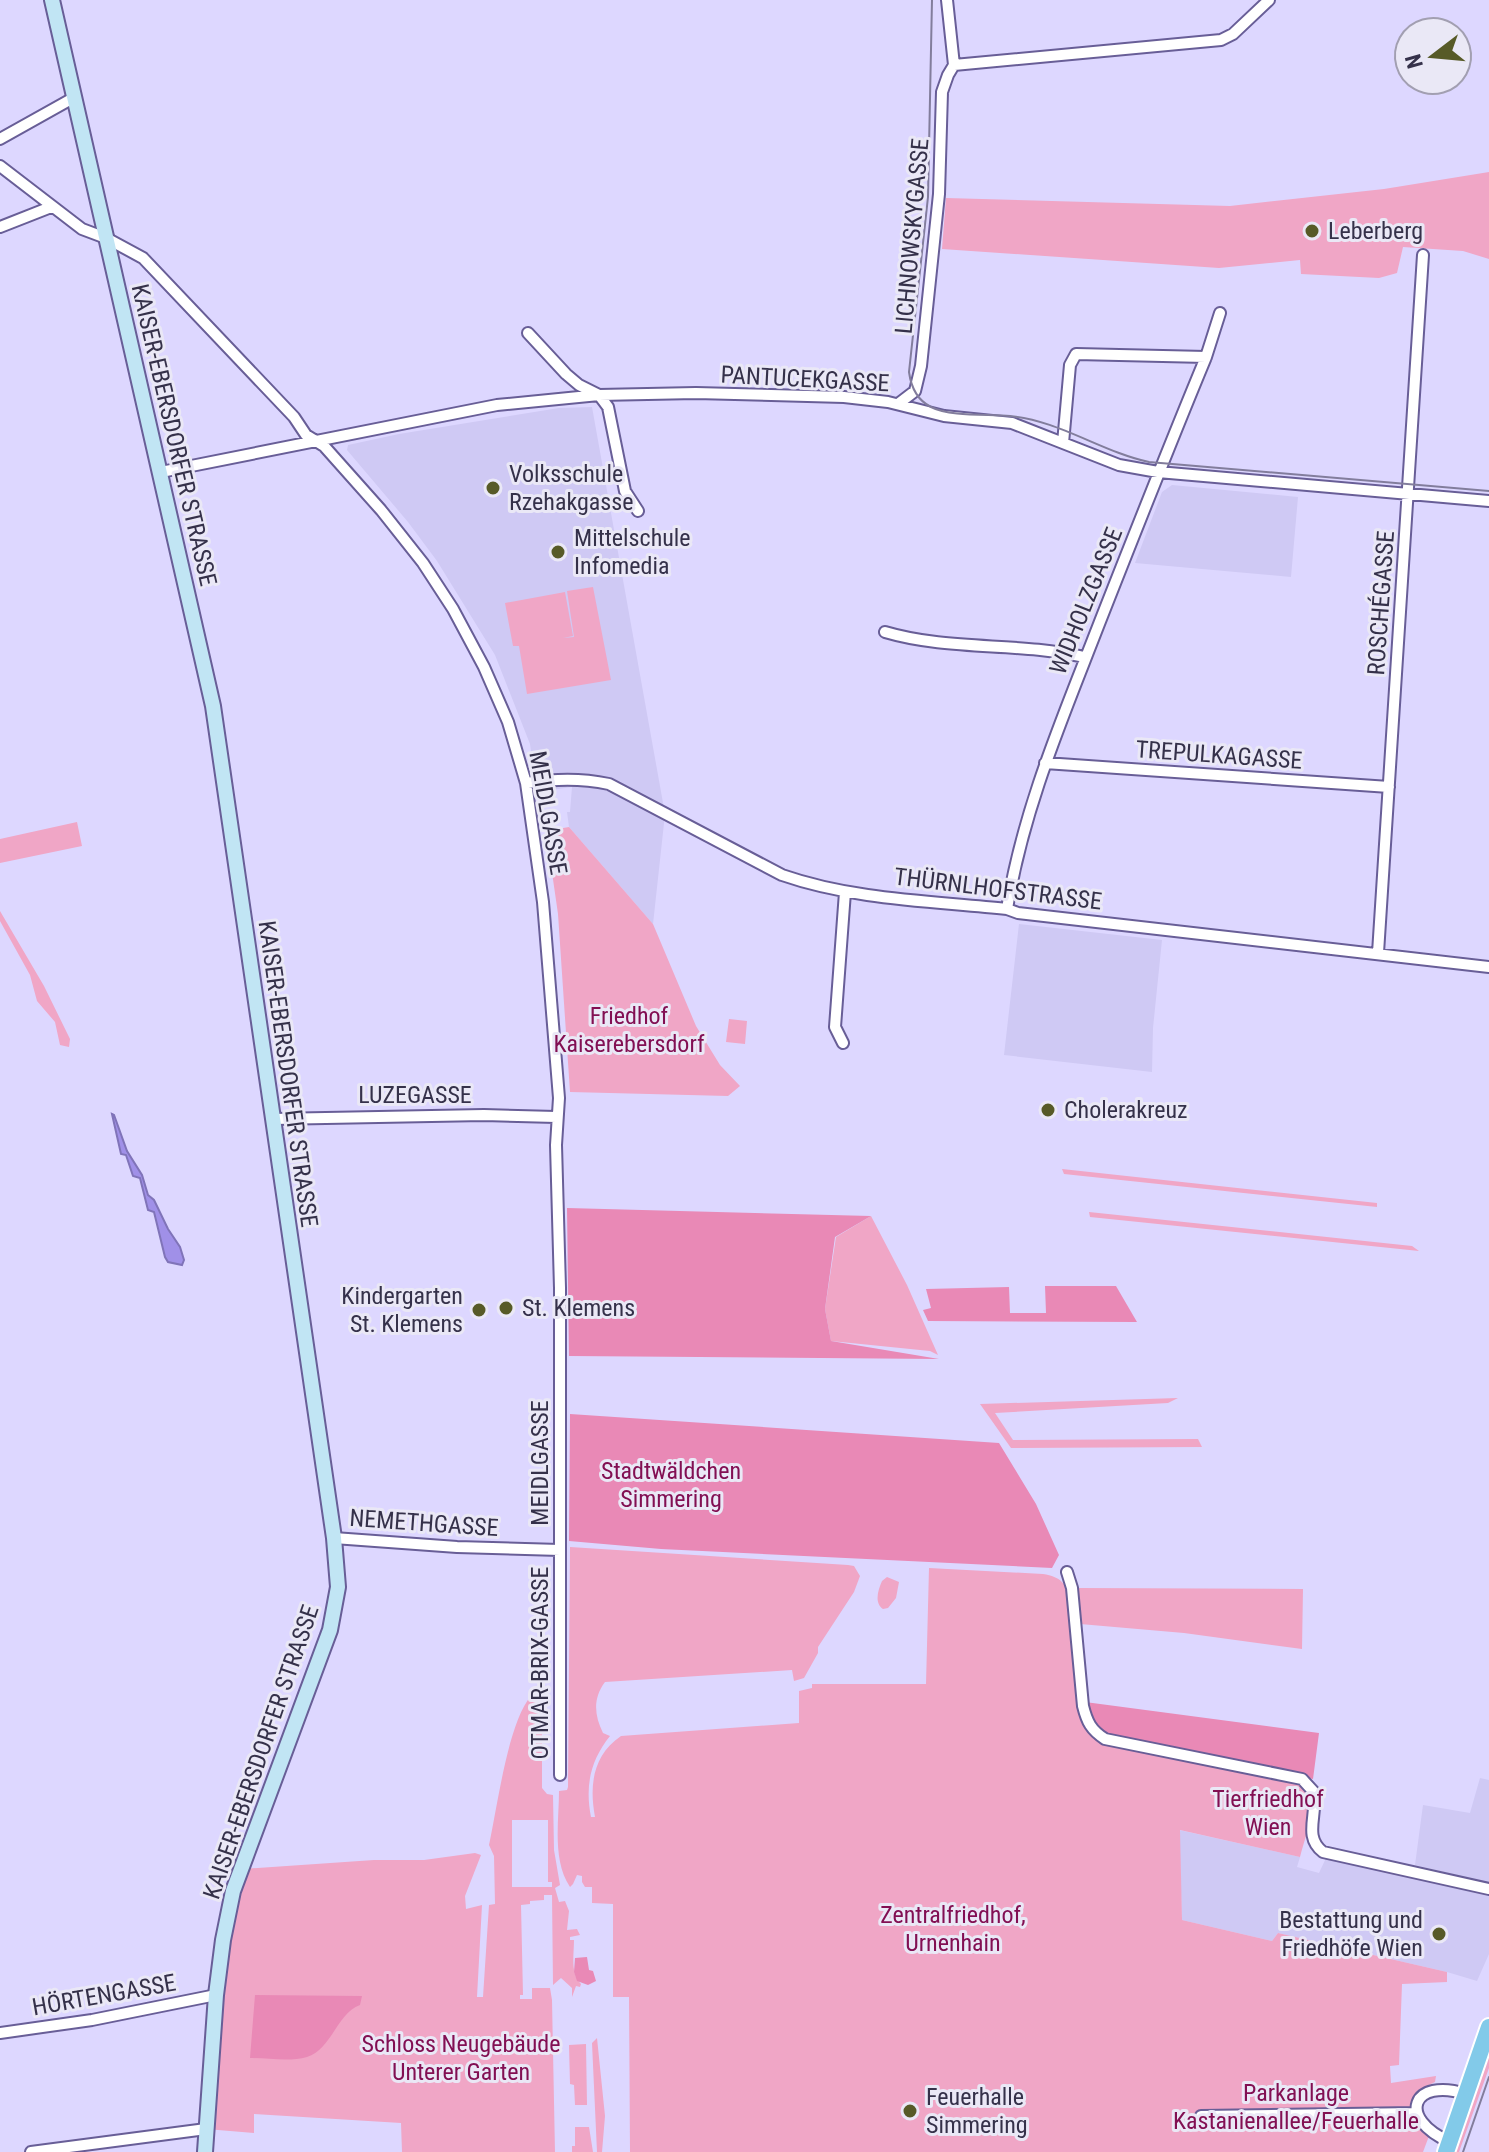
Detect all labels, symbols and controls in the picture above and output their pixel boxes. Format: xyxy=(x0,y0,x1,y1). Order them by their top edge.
north arrow xyxy=(1393,16,1473,96)
text: N xyxy=(1400,51,1428,71)
street label: LICHNOWSKYGASSE xyxy=(890,137,934,335)
place label: Leberberg xyxy=(1328,217,1423,245)
marker: Leberberg xyxy=(1303,222,1321,240)
street label: KAISER-EBERSDORFER STRASSE xyxy=(126,281,222,589)
street label: PANTUCEKGASSE xyxy=(720,361,890,397)
place label: Volksschule Rzehakgasse xyxy=(509,460,633,516)
marker: Volksschule Rzehakgasse xyxy=(484,479,502,497)
street label: WIDHOLZGASSE xyxy=(1044,523,1128,678)
place label: Mittelschule Infomedia xyxy=(574,524,691,580)
street label: ROSCHÉGASSE xyxy=(1362,530,1400,676)
marker: Mittelschule Infomedia xyxy=(549,543,567,561)
street label: TREPULKAGASSE xyxy=(1135,735,1303,775)
street label: MEIDLGASSE xyxy=(523,749,573,877)
street label: THÜRNLHOFSTRASSE xyxy=(893,862,1104,916)
street label: KAISER-EBERSDORFER STRASSE xyxy=(253,919,323,1229)
park label: Friedhof Kaiserebersdorf xyxy=(553,1002,705,1058)
street label: LUZEGASSE xyxy=(358,1081,472,1109)
place label: Cholerakreuz xyxy=(1064,1096,1188,1124)
marker: Cholerakreuz xyxy=(1039,1101,1057,1119)
place label: Kindergarten St. Klemens xyxy=(341,1282,463,1338)
place label: St. Klemens xyxy=(522,1294,635,1322)
marker: St. Klemens xyxy=(497,1299,515,1317)
marker: Kindergarten St. Klemens xyxy=(470,1301,488,1319)
street label: MEIDLGASSE xyxy=(526,1400,554,1526)
park label: Stadtwäldchen Simmering xyxy=(601,1457,741,1513)
street label: NEMETHGASSE xyxy=(349,1504,500,1542)
street label: OTMAR-BRIX-GASSE xyxy=(526,1566,554,1760)
street label: KAISER-EBERSDORFER STRASSE xyxy=(197,1601,325,1903)
park label: Tierfriedhof Wien xyxy=(1212,1785,1324,1841)
park label: Zentralfriedhof, Urnenhain xyxy=(880,1901,1026,1957)
place label: Bestattung und Friedhöfe Wien xyxy=(1279,1906,1423,1962)
marker: Bestattung und Friedhöfe Wien xyxy=(1430,1925,1448,1943)
street label: HÖRTENGASSE xyxy=(30,1969,178,2021)
park label: Schloss Neugebäude Unterer Garten xyxy=(362,2030,560,2086)
park label: Parkanlage Kastanienallee/Feuerhalle xyxy=(1173,2079,1419,2135)
place label: Feuerhalle Simmering xyxy=(926,2083,1028,2139)
marker: Feuerhalle Simmering xyxy=(901,2102,919,2120)

